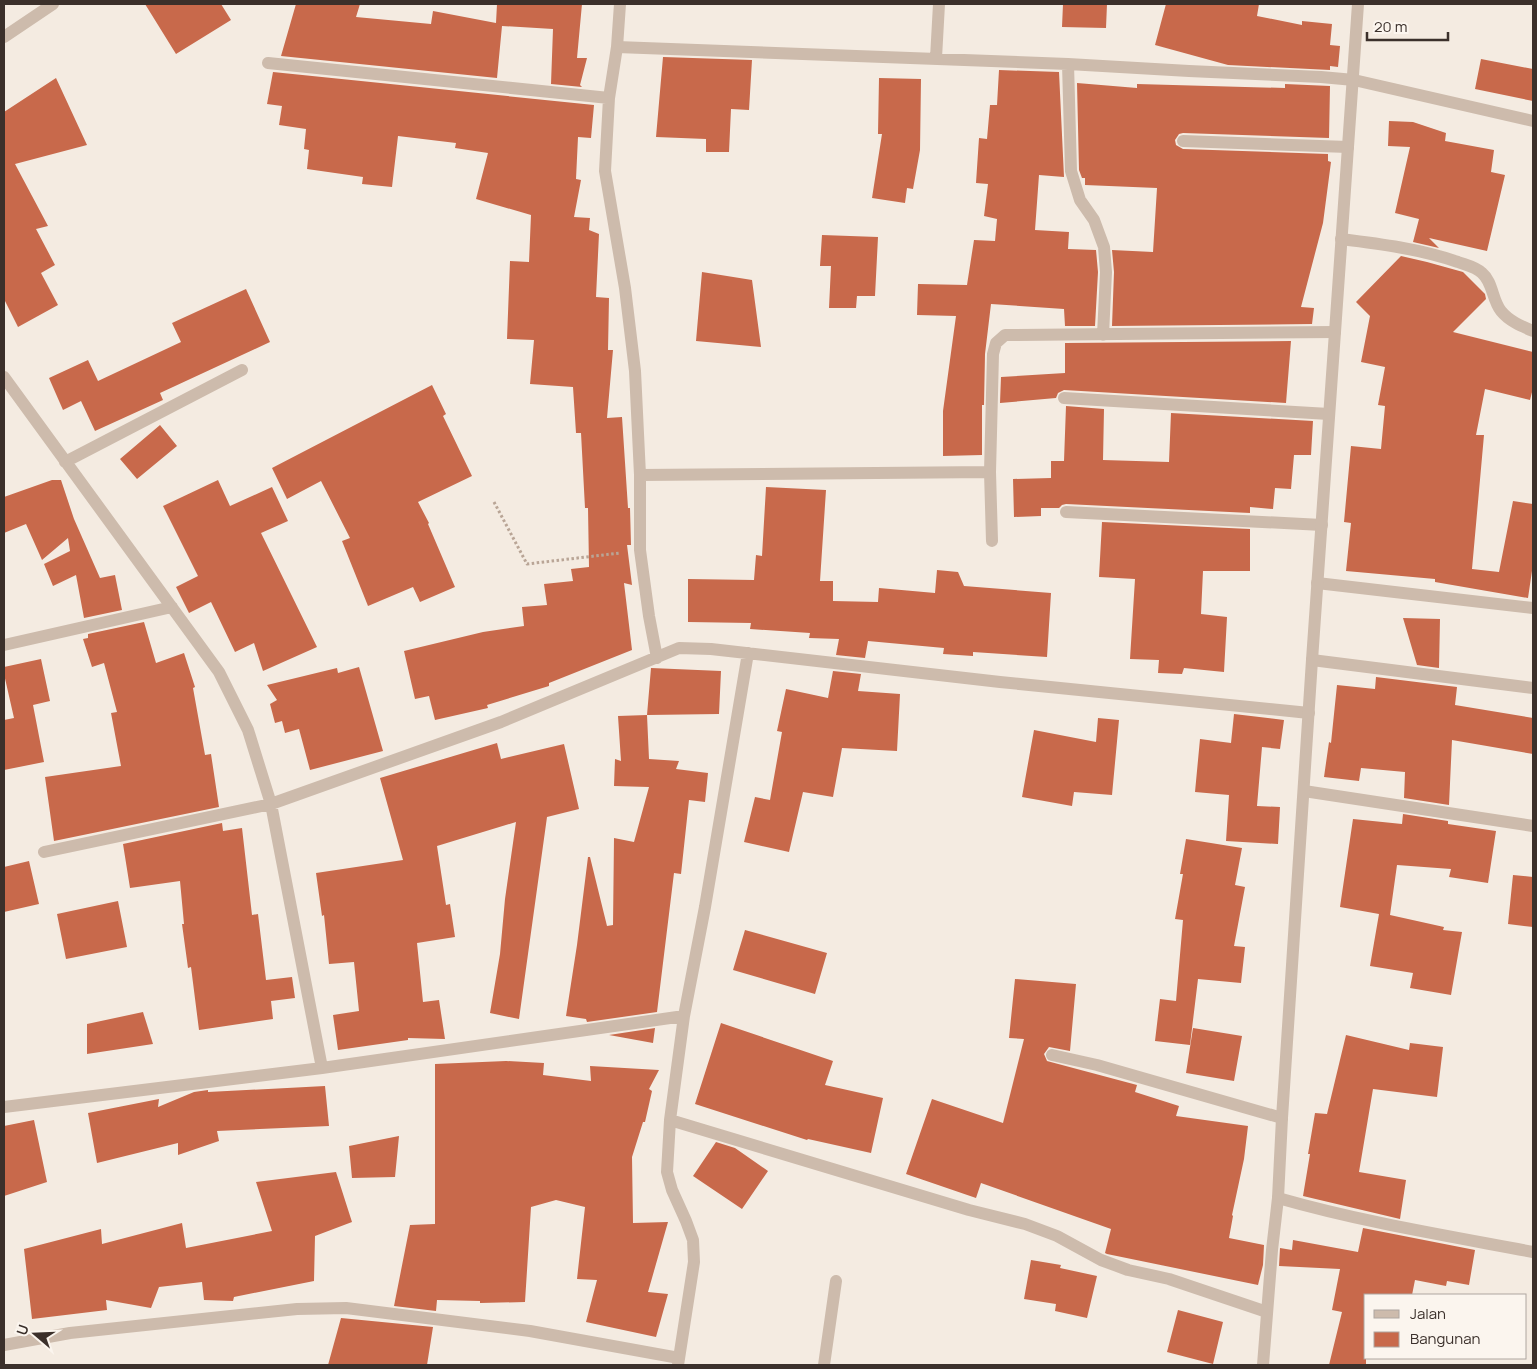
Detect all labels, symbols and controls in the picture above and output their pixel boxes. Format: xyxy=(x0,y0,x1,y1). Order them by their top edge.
scale bar xyxy=(1367,10,1448,42)
text: 20 m xyxy=(1374,16,1407,37)
legend xyxy=(1364,1294,1527,1359)
text: Jalan xyxy=(1410,1303,1446,1324)
north arrow xyxy=(10,1309,60,1359)
text: U xyxy=(12,1322,33,1337)
text: Bangunan xyxy=(1410,1328,1480,1349)

